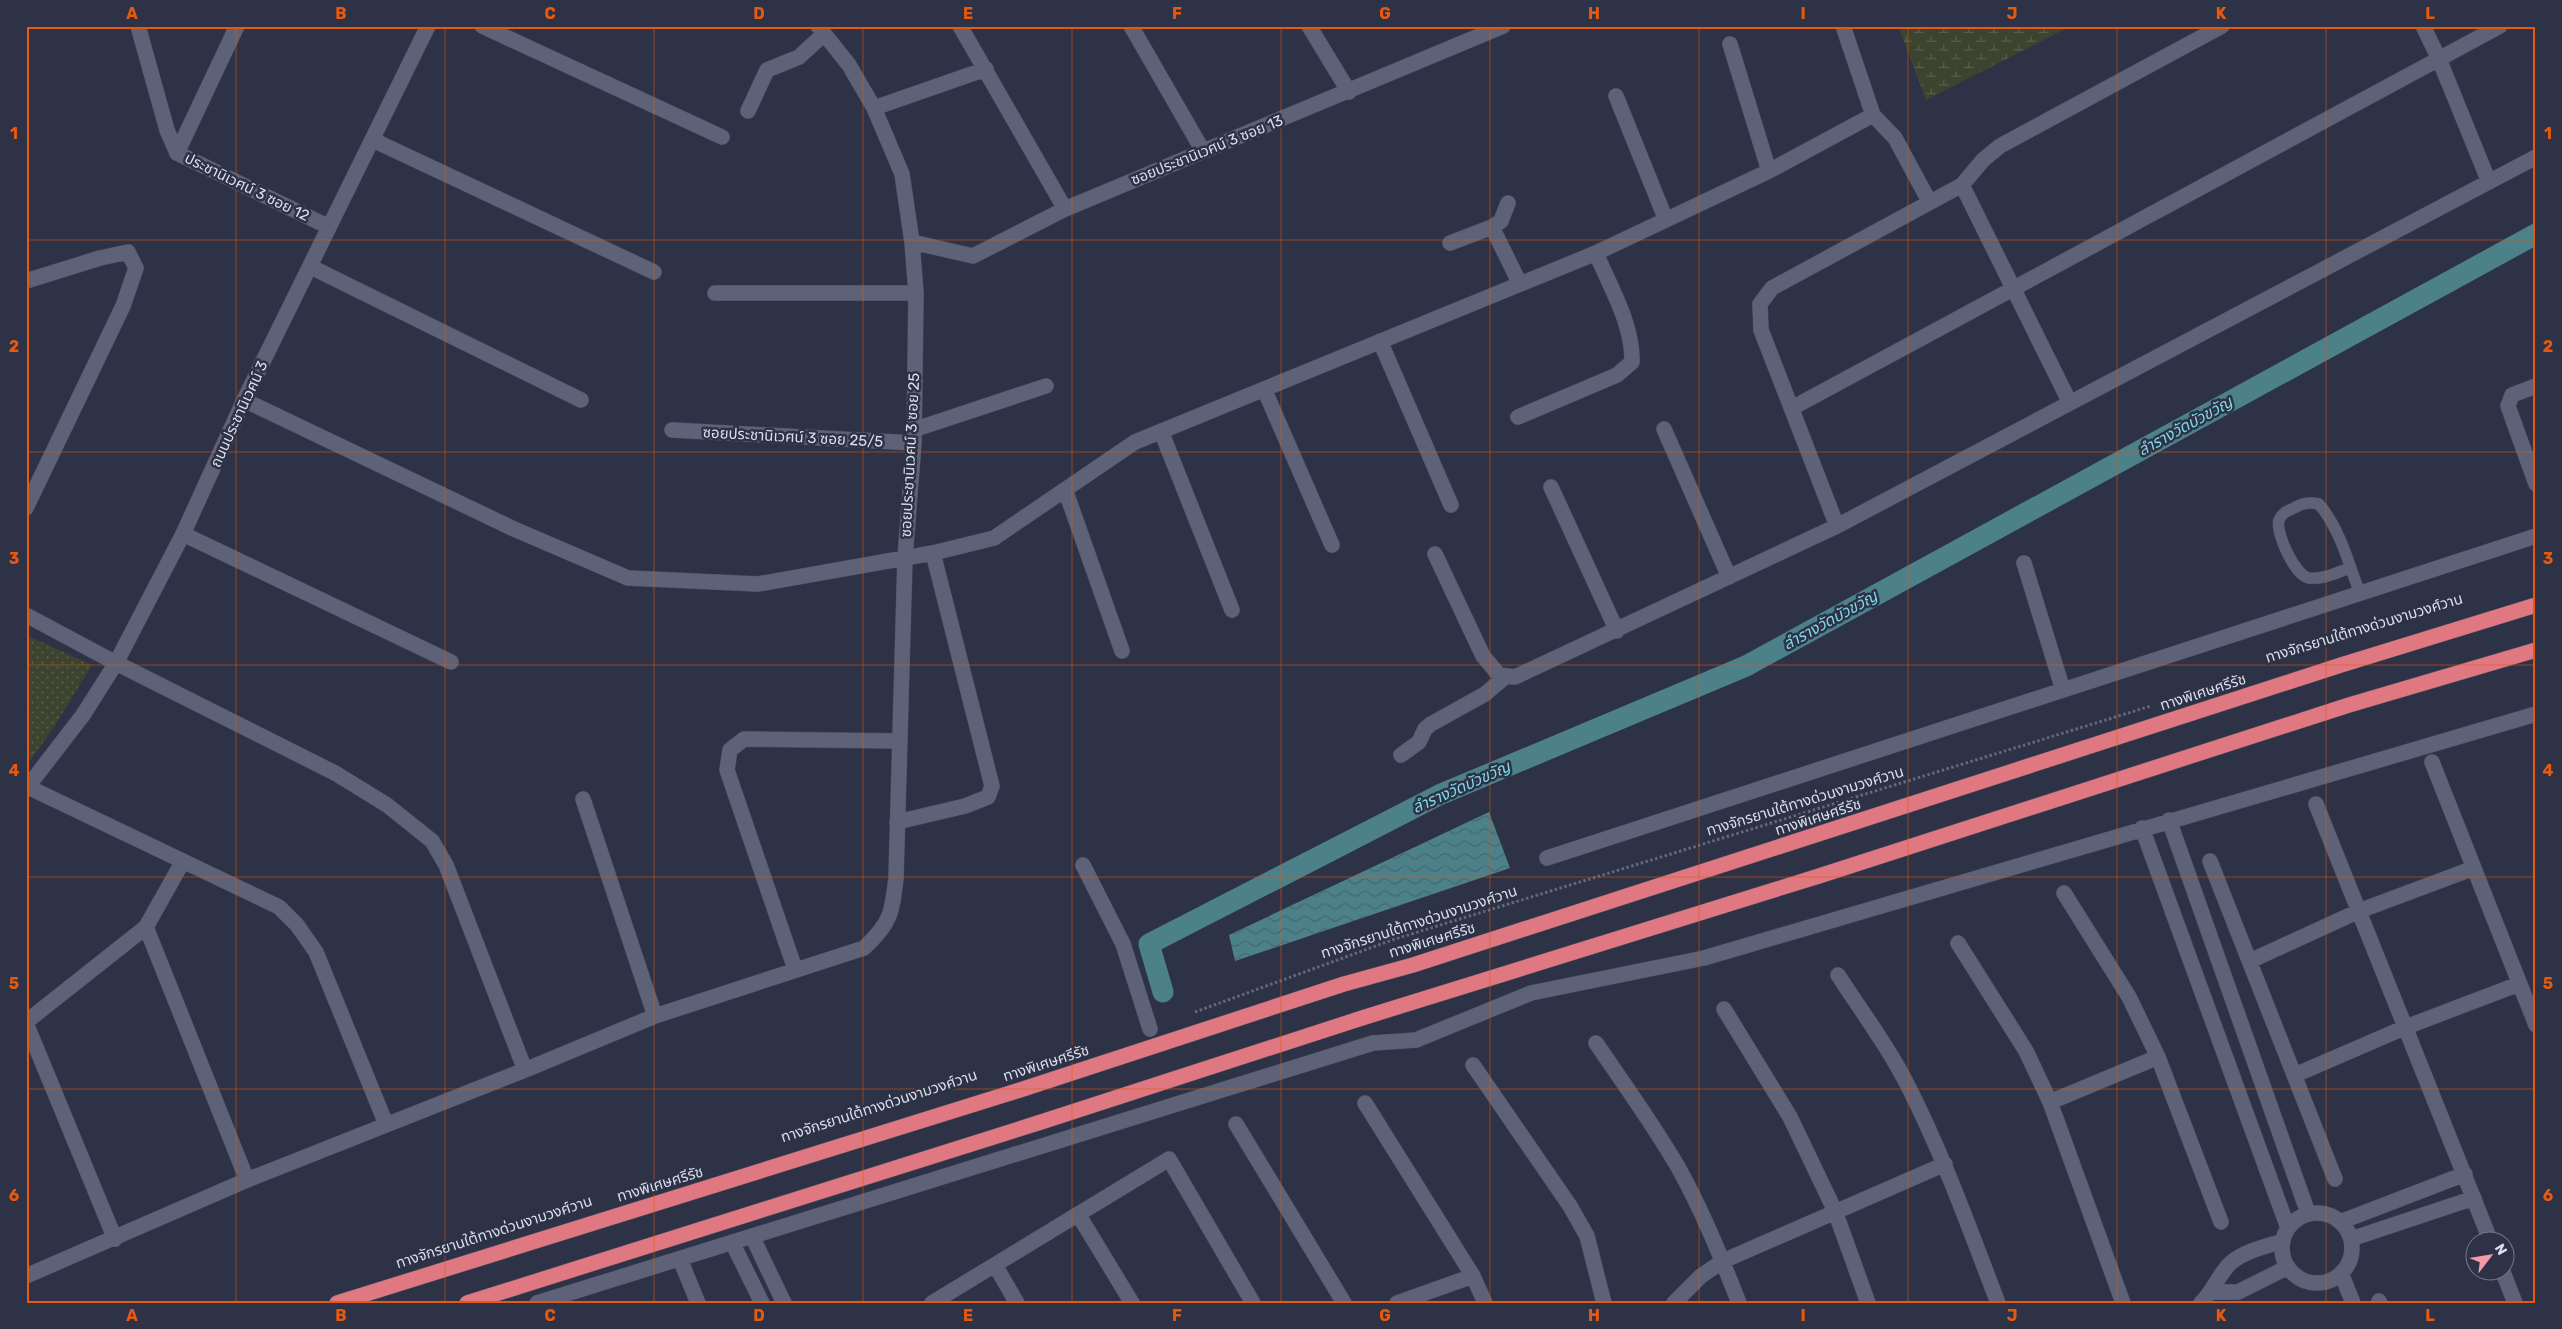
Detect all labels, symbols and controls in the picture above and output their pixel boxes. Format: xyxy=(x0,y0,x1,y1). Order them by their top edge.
text: A xyxy=(126,4,138,23)
text: B xyxy=(335,4,347,23)
text: C xyxy=(544,4,556,23)
text: D xyxy=(753,4,765,23)
text: E xyxy=(963,4,973,23)
text: F xyxy=(1172,4,1182,23)
text: G xyxy=(1379,4,1391,23)
text: H xyxy=(1588,4,1600,23)
text: I xyxy=(1800,4,1806,23)
text: J xyxy=(2007,4,2017,23)
text: K xyxy=(2216,4,2227,23)
text: L xyxy=(2425,4,2435,23)
street label: ซอยประชานิเวศน์ 3 ซอย 13 xyxy=(1128,111,1286,189)
text: 1 xyxy=(10,124,18,143)
text: 1 xyxy=(2544,124,2552,143)
street label: ประชานิเวศน์ 3 ซอย 12 xyxy=(182,149,312,225)
text: 2 xyxy=(9,337,19,356)
text: 2 xyxy=(2543,337,2553,356)
street label: ถนนประชานิเวศน์ 3 xyxy=(206,358,272,470)
street label: ซอยประชานิเวศน์ 3 ซอย 25 xyxy=(897,372,923,538)
water label: ลำรางวัดบัวขวัญ xyxy=(2134,392,2237,460)
street label: ซอยประชานิเวศน์ 3 ซอย 25/5 xyxy=(702,423,884,451)
text: 3 xyxy=(9,549,19,568)
text: 3 xyxy=(2543,549,2553,568)
water label: ลำรางวัดบัวขวัญ xyxy=(1779,586,1882,654)
street label: ทางจักรยานใต้ทางด่วนงามวงศ์วาน xyxy=(2263,589,2465,667)
street label: ทางพิเศษศรีรัช xyxy=(2158,670,2248,714)
water label: ลำรางวัดบัวขวัญ xyxy=(1409,756,1514,817)
text: 4 xyxy=(9,761,20,780)
text: 4 xyxy=(2543,761,2554,780)
street label: ทางจักรยานใต้ทางด่วนงามวงศ์วาน xyxy=(1704,762,1906,840)
street label: ทางพิเศษศรีรัช xyxy=(1773,795,1863,839)
street label: ทางจักรยานใต้ทางด่วนงามวงศ์วาน xyxy=(1319,882,1519,962)
street label: ทางพิเศษศรีรัช xyxy=(1387,918,1477,962)
text: 5 xyxy=(9,974,19,993)
text: 5 xyxy=(2543,974,2553,993)
street label: ทางพิเศษศรีรัช xyxy=(1001,1041,1091,1085)
street label: ทางจักรยานใต้ทางด่วนงามวงศ์วาน xyxy=(779,1066,979,1146)
street label: ทางพิเศษศรีรัช xyxy=(615,1162,705,1206)
text: 6 xyxy=(9,1186,19,1205)
text: 6 xyxy=(2543,1186,2553,1205)
street label: ทางจักรยานใต้ทางด่วนงามวงศ์วาน xyxy=(394,1192,594,1272)
north arrow xyxy=(2464,1232,2514,1282)
text: N xyxy=(2491,1241,2511,1258)
text: A xyxy=(126,1306,138,1325)
text: B xyxy=(335,1306,347,1325)
text: C xyxy=(544,1306,556,1325)
text: D xyxy=(753,1306,765,1325)
text: E xyxy=(963,1306,973,1325)
text: F xyxy=(1172,1306,1182,1325)
text: G xyxy=(1379,1306,1391,1325)
text: H xyxy=(1588,1306,1600,1325)
text: I xyxy=(1800,1306,1806,1325)
text: J xyxy=(2007,1306,2017,1325)
text: K xyxy=(2216,1306,2227,1325)
text: L xyxy=(2425,1306,2435,1325)

